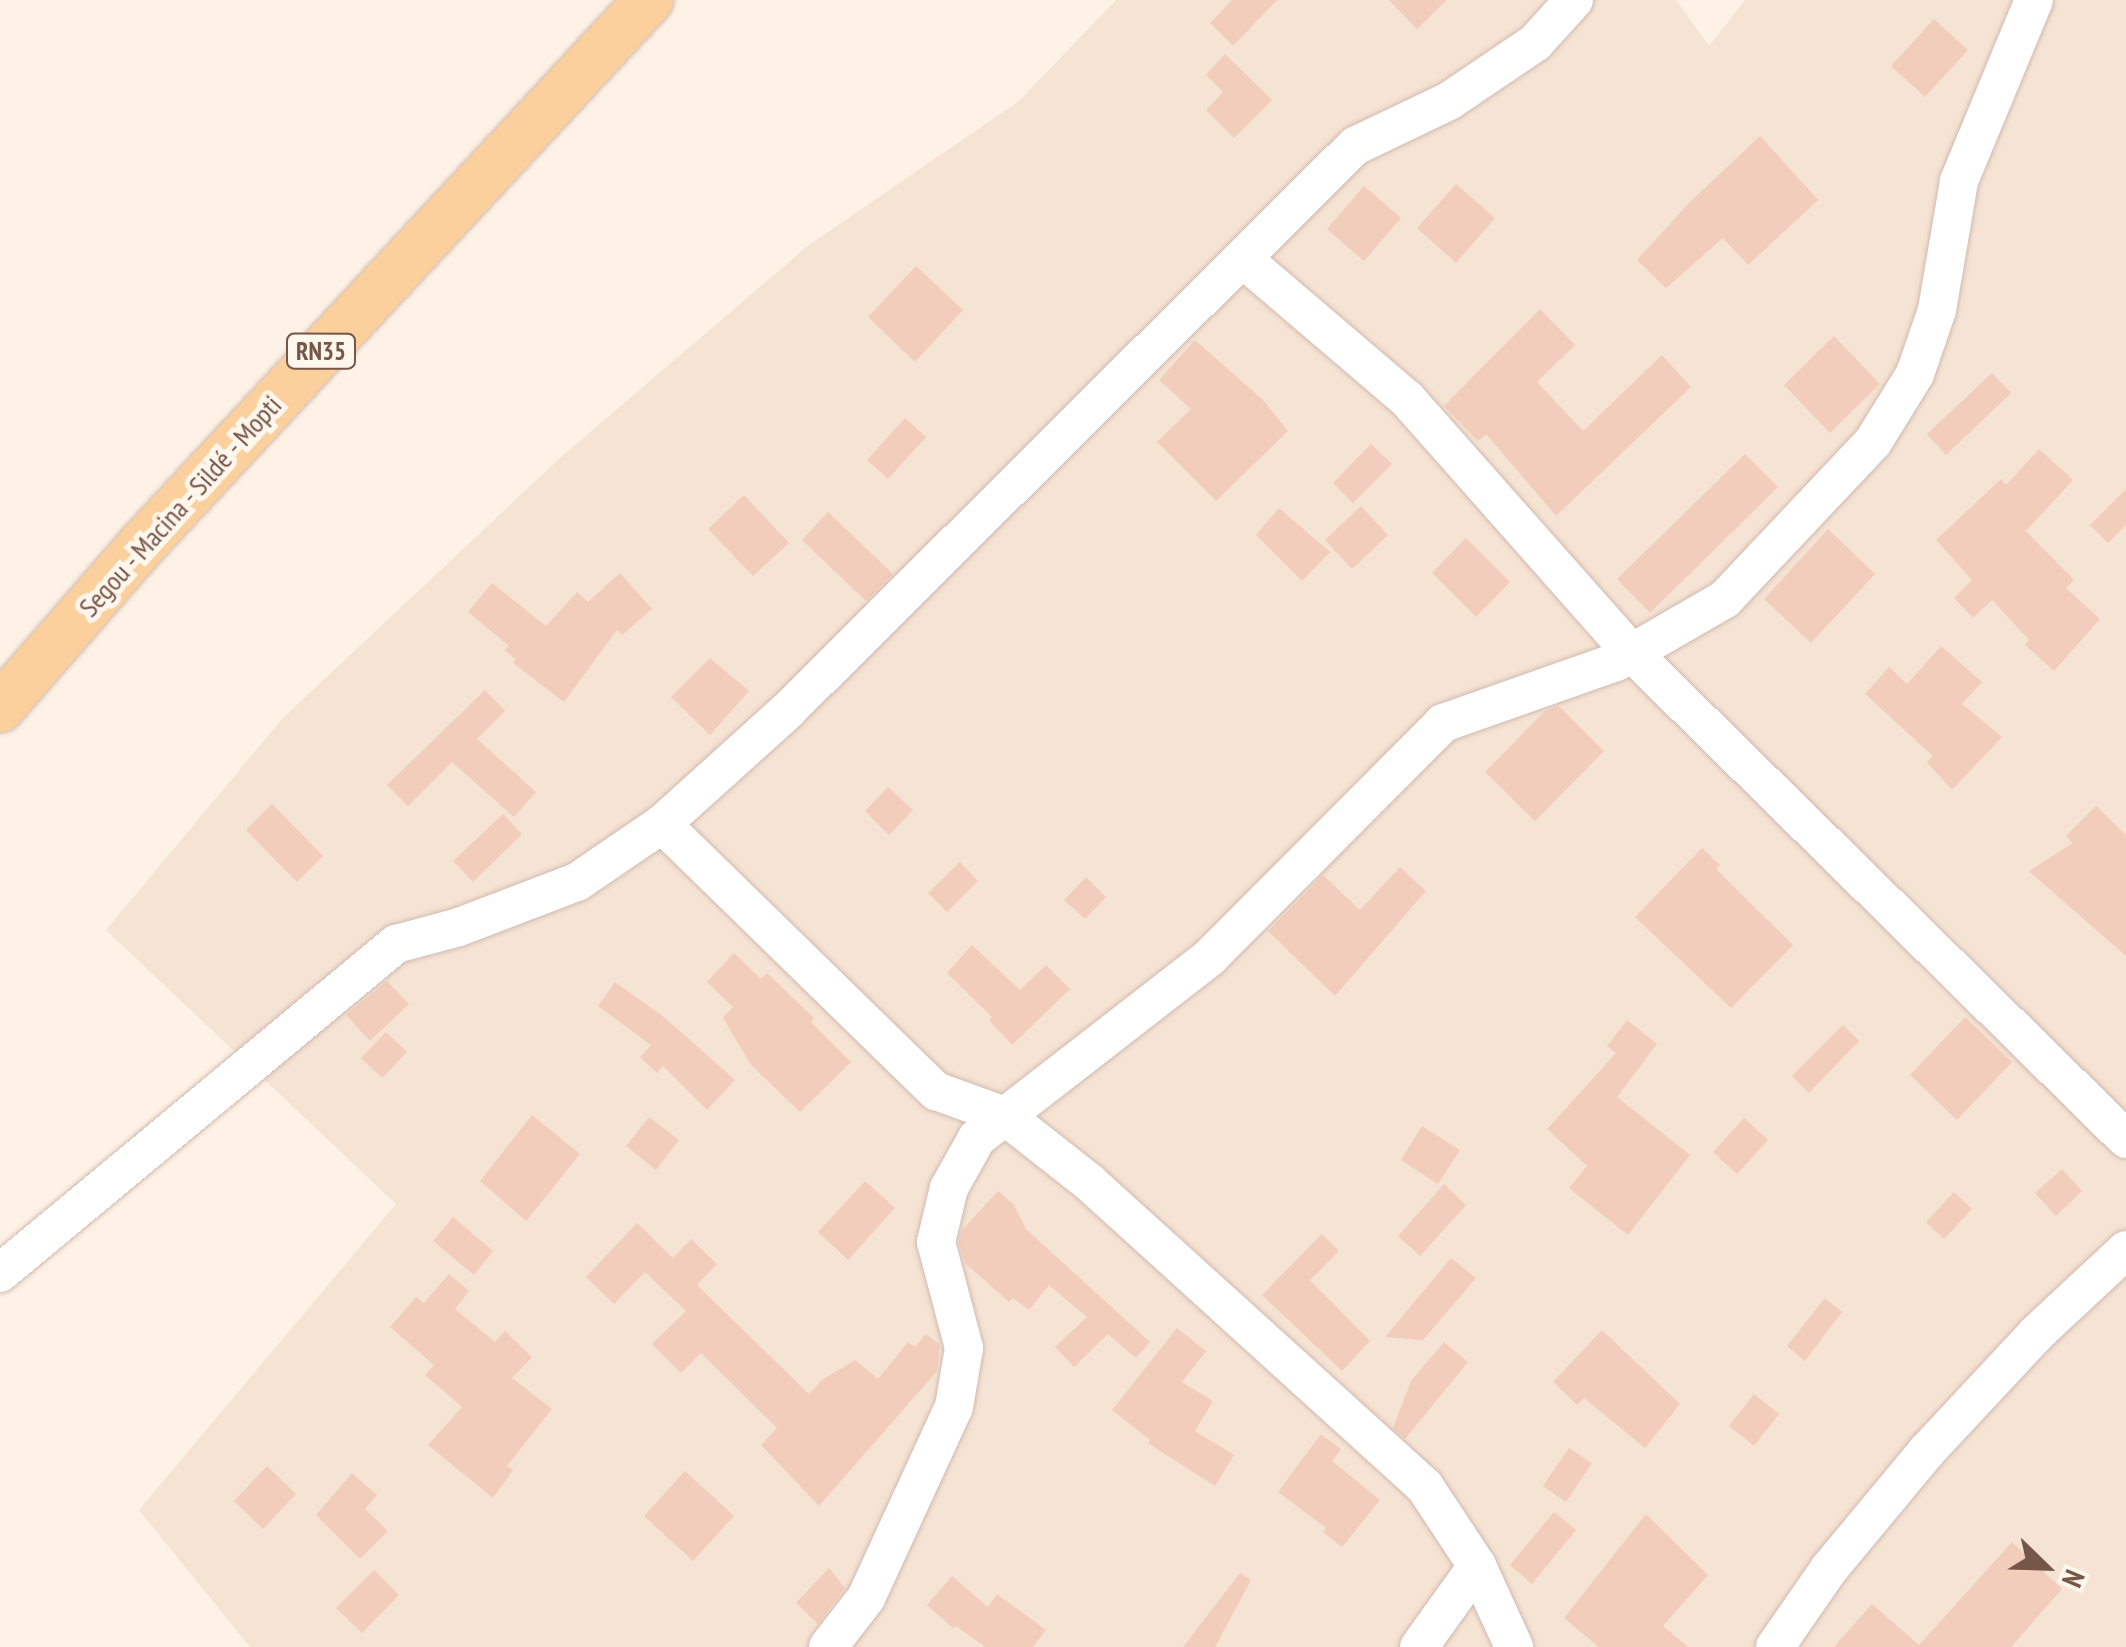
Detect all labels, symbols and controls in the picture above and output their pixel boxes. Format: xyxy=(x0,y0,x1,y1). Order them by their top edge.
road number: RN35 xyxy=(286,331,356,371)
street label: Segou - Macina - Sildé - Mopti xyxy=(70,386,290,626)
north arrow xyxy=(1996,1517,2096,1617)
text: N xyxy=(2054,1565,2094,1593)

